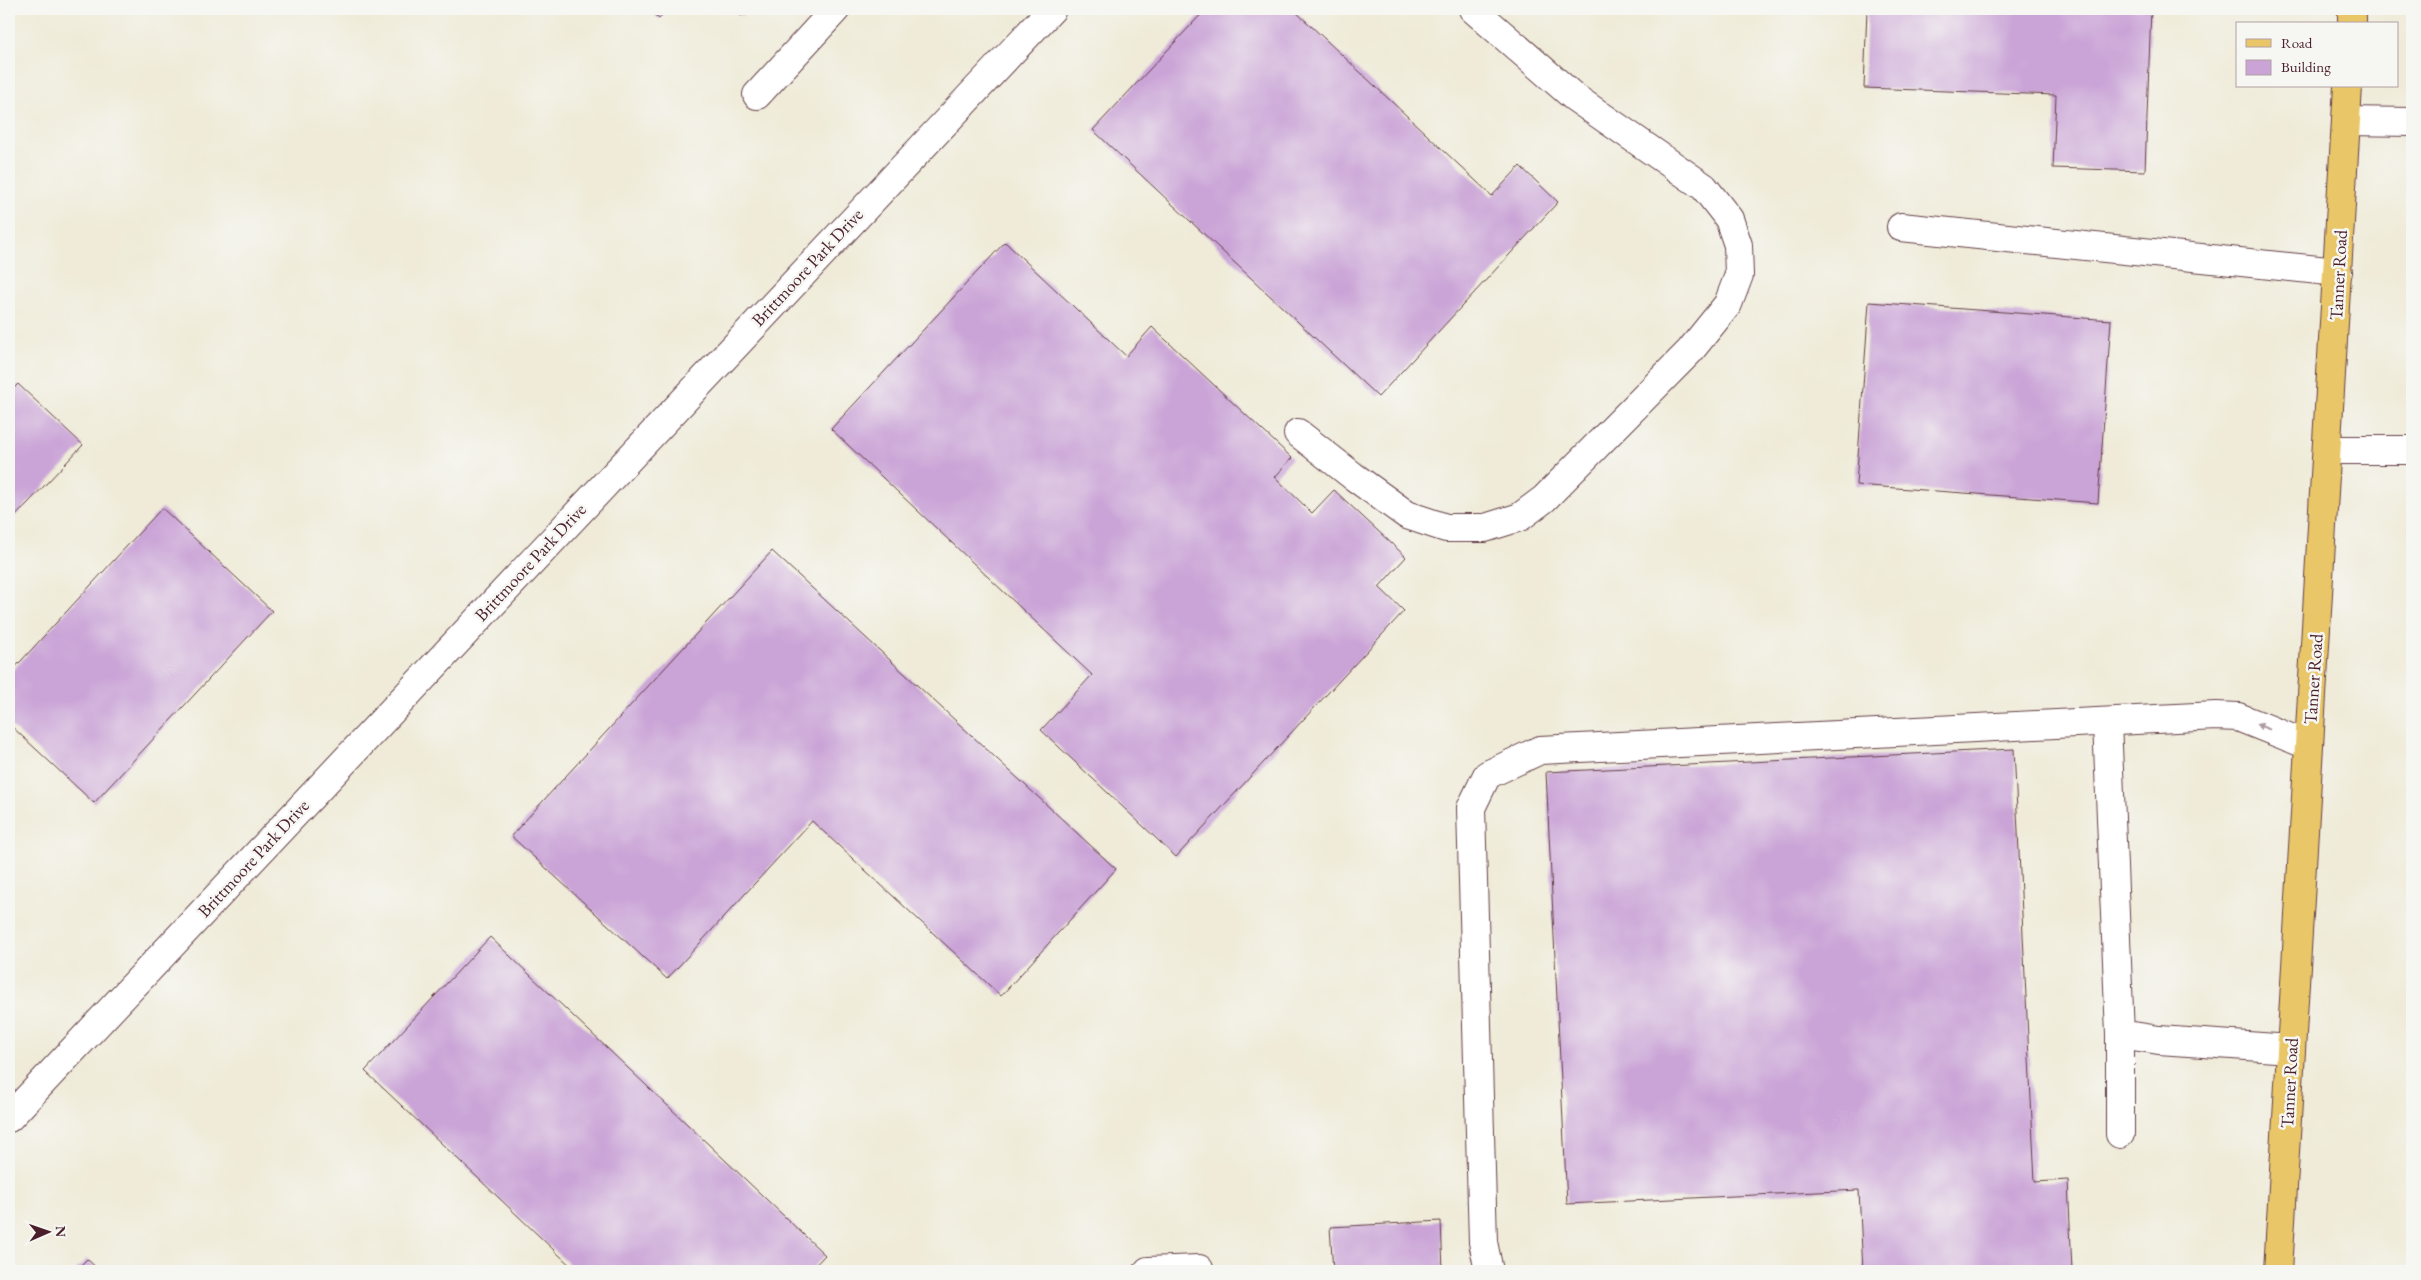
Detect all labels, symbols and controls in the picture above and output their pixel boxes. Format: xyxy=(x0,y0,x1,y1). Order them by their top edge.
legend xyxy=(2236,22,2398,88)
text: Road xyxy=(2281,33,2313,52)
text: Building xyxy=(2281,57,2331,76)
street label: Brittmoore Park Drive xyxy=(746,203,868,331)
street label: Tanner Road xyxy=(2324,228,2352,321)
street label: Brittmoore Park Drive xyxy=(469,498,591,626)
street label: Tanner Road xyxy=(2298,632,2328,725)
one-way arrow xyxy=(2255,723,2270,730)
street label: Brittmoore Park Drive xyxy=(192,794,314,922)
street label: Tanner Road xyxy=(2275,1036,2303,1129)
north arrow xyxy=(22,1208,72,1258)
text: N xyxy=(52,1226,70,1238)

